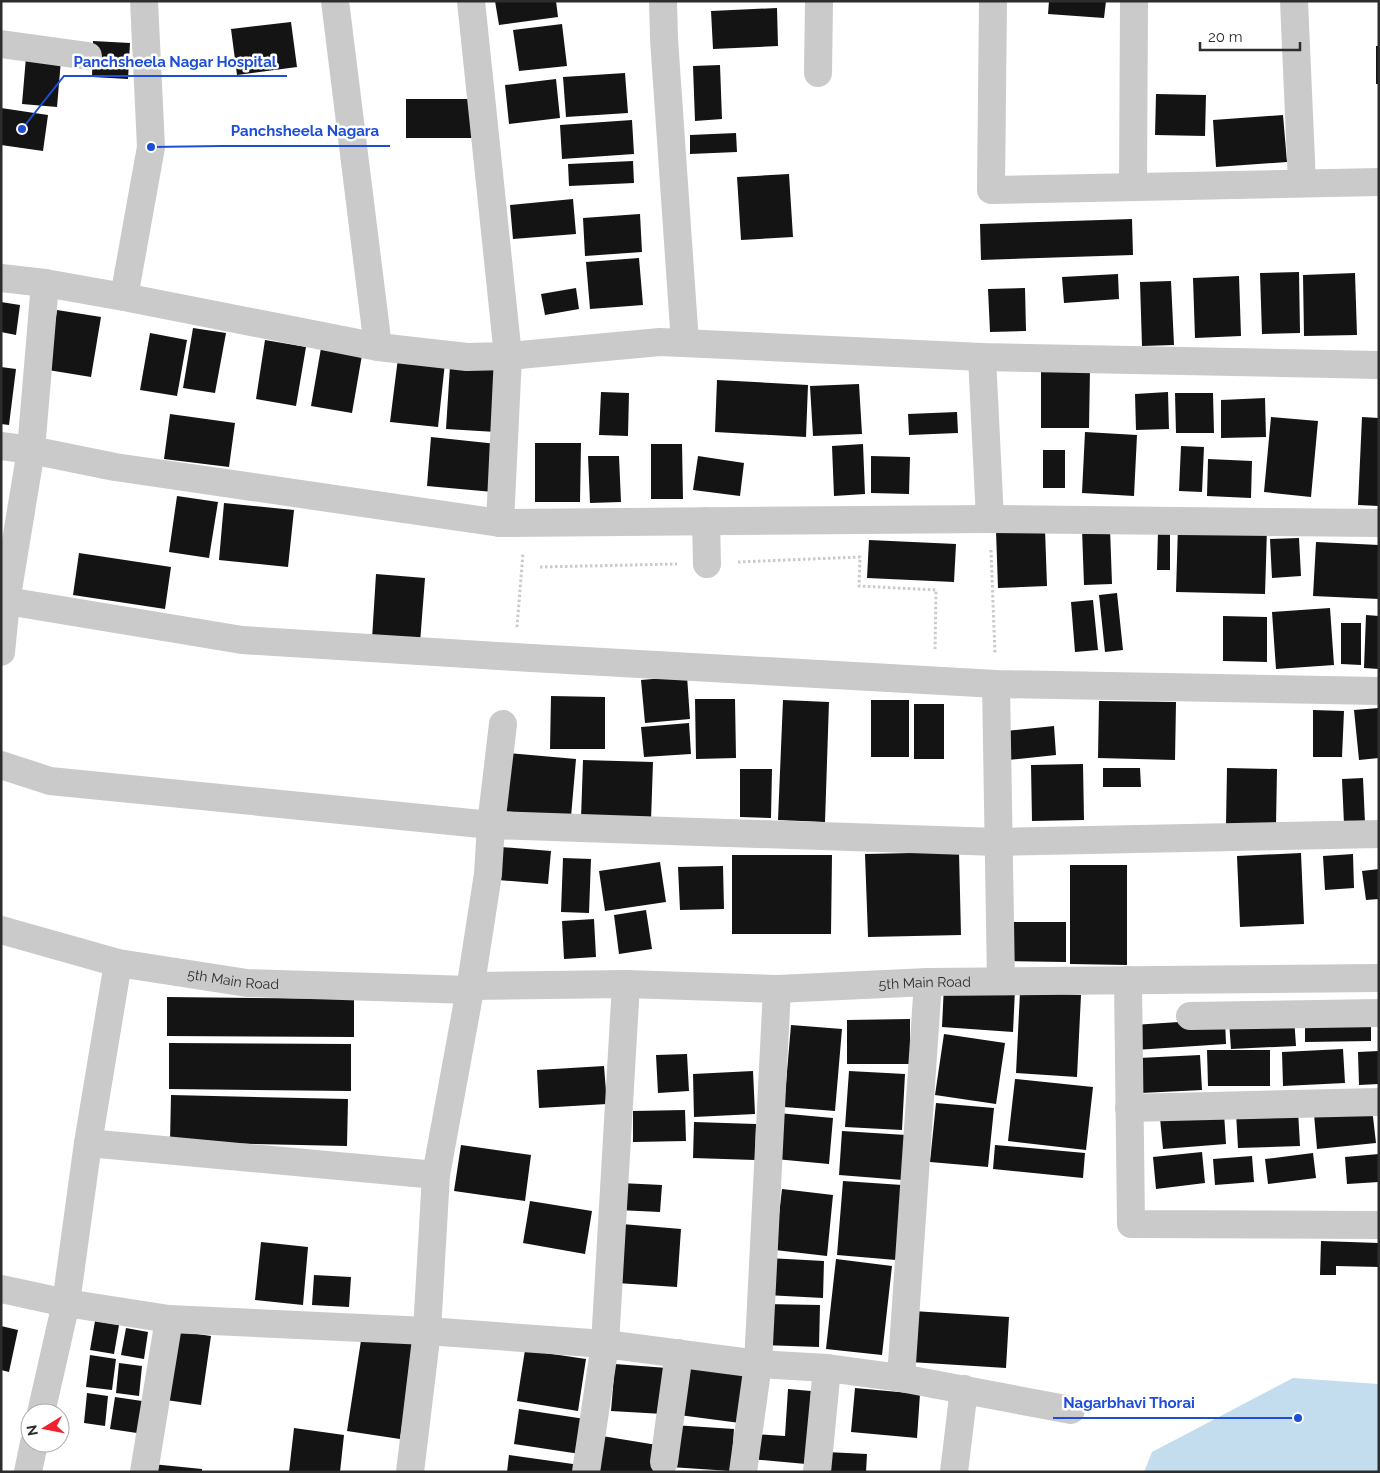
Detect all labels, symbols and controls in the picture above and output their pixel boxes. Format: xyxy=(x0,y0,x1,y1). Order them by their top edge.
scale bar xyxy=(1200,20,1300,52)
text: 20 m xyxy=(1208,28,1243,46)
callout: Panchsheela Nagar Hospital xyxy=(64,46,287,76)
text: Panchsheela Nagar Hospital xyxy=(74,53,277,71)
callout: Panchsheela Nagara xyxy=(221,116,390,146)
text: Panchsheela Nagara xyxy=(231,122,380,140)
street label: 5th Main Road xyxy=(186,966,279,992)
street label: 5th Main Road xyxy=(878,974,971,992)
callout: Nagarbhavi Thorai xyxy=(1053,1388,1205,1418)
text: Nagarbhavi Thorai xyxy=(1063,1394,1195,1412)
north arrow xyxy=(20,1403,70,1453)
text: N xyxy=(23,1424,41,1437)

